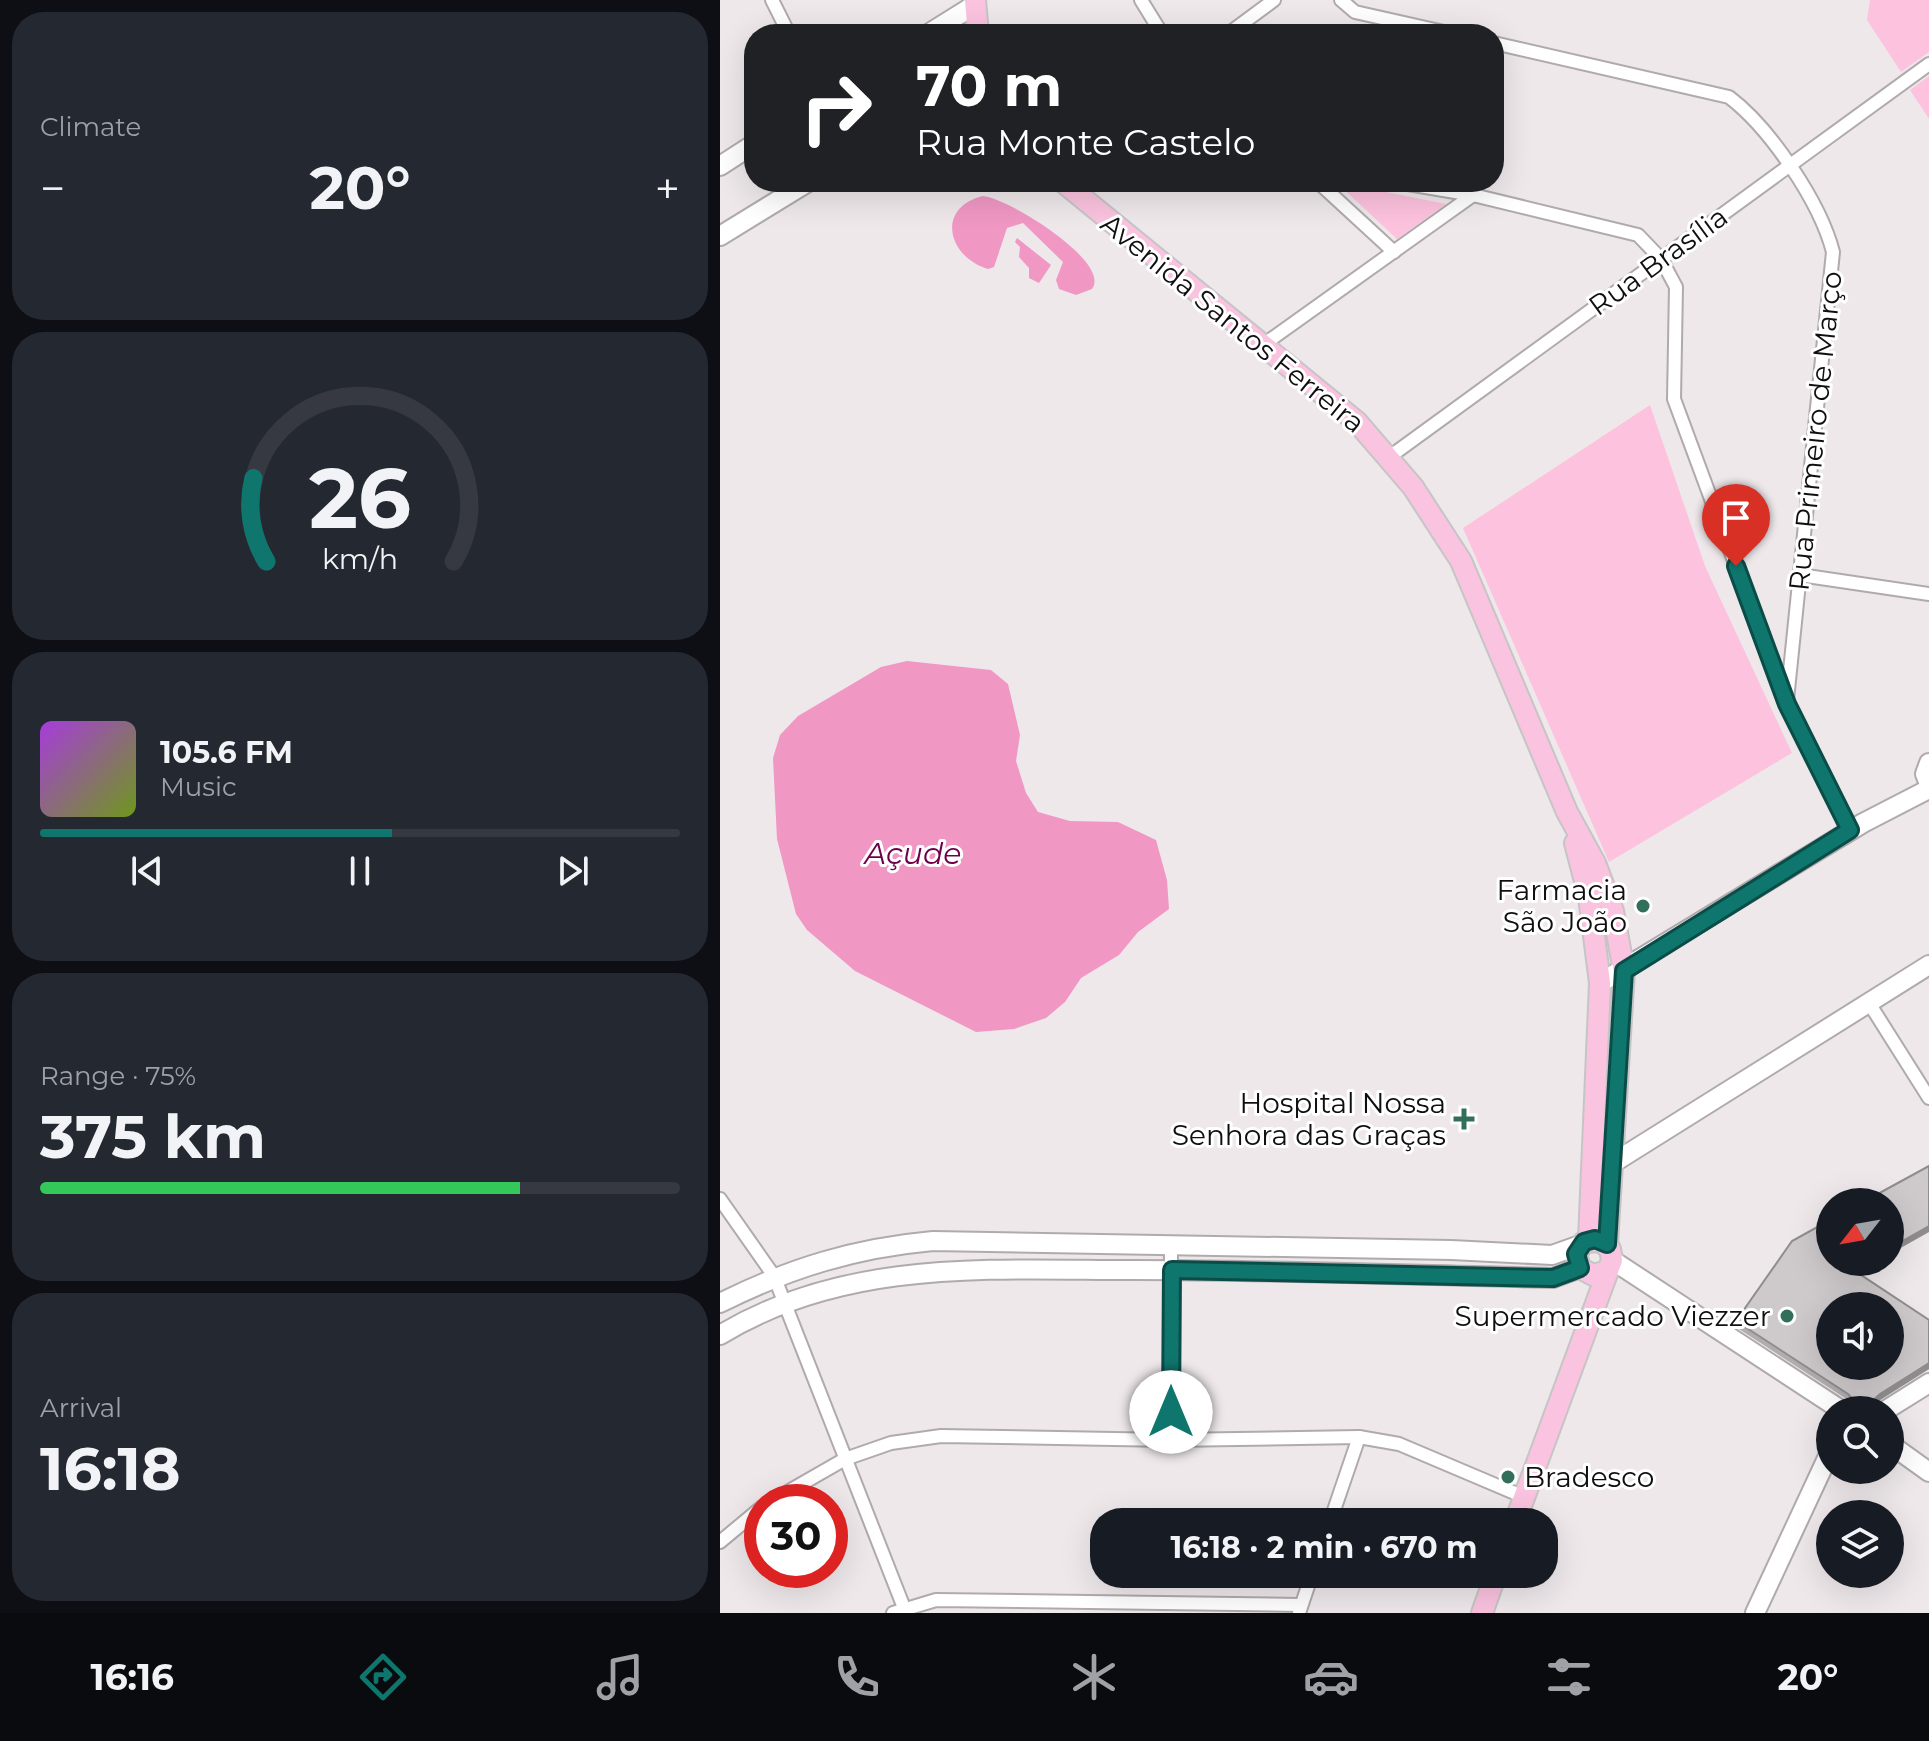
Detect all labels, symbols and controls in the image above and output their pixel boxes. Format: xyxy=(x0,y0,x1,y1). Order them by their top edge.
text: 70 m xyxy=(916,52,1062,120)
icon: right xyxy=(784,56,888,160)
text: Climate xyxy=(40,111,141,143)
text: Rua Monte Castelo xyxy=(916,120,1255,164)
text: 20° xyxy=(309,151,411,224)
text: − xyxy=(40,161,65,215)
text: + xyxy=(655,161,680,215)
street label: Rua Brasília xyxy=(1582,199,1734,323)
street label: Avenida Santos Ferreira xyxy=(1094,206,1372,440)
street label: Rua Primeiro de Março xyxy=(1781,269,1849,593)
text: 26 xyxy=(309,447,411,549)
pin xyxy=(1702,484,1770,566)
icon: arrive xyxy=(1714,496,1758,540)
text: km/h xyxy=(322,541,398,576)
text: 105.6 FM xyxy=(160,734,293,771)
text: Music xyxy=(160,771,237,803)
water label: Açude xyxy=(863,835,961,872)
icon: previous xyxy=(125,849,169,893)
icon: pause xyxy=(338,849,382,893)
icon: next xyxy=(551,849,595,893)
place label: Farmacia São João xyxy=(1497,873,1627,939)
marker: Farmacia São João xyxy=(1634,897,1652,915)
text: Range · 75% xyxy=(40,1060,196,1092)
place label: Hospital Nossa Senhora das Graças xyxy=(1172,1086,1446,1152)
text: 375 km xyxy=(40,1100,266,1173)
marker: Hospital Nossa Senhora das Graças xyxy=(1453,1108,1475,1130)
north arrow xyxy=(1816,1188,1904,1276)
map controls xyxy=(1816,1188,1904,1588)
button: sound xyxy=(1816,1292,1904,1380)
place label: Supermercado Viezzer xyxy=(1455,1299,1771,1333)
marker: Supermercado Viezzer xyxy=(1778,1307,1796,1325)
position arrow xyxy=(1129,1370,1213,1454)
text: Arrival xyxy=(40,1392,122,1424)
button: search xyxy=(1816,1396,1904,1484)
text: 16:18 xyxy=(40,1432,181,1505)
place label: Bradesco xyxy=(1524,1460,1654,1494)
marker: Bradesco xyxy=(1499,1468,1517,1486)
speed limit sign: 30 xyxy=(744,1484,848,1588)
button: layers xyxy=(1816,1500,1904,1588)
text: 16:18 · 2 min · 670 m xyxy=(1170,1529,1478,1566)
icon: directions xyxy=(355,1649,411,1705)
icon: music xyxy=(592,1649,648,1705)
icon: phone xyxy=(829,1649,885,1705)
icon: climate xyxy=(1066,1649,1122,1705)
icon: car xyxy=(1303,1649,1359,1705)
icon: filters xyxy=(1541,1649,1597,1705)
text: 16:16 xyxy=(91,1655,174,1699)
text: 20° xyxy=(1778,1655,1838,1699)

